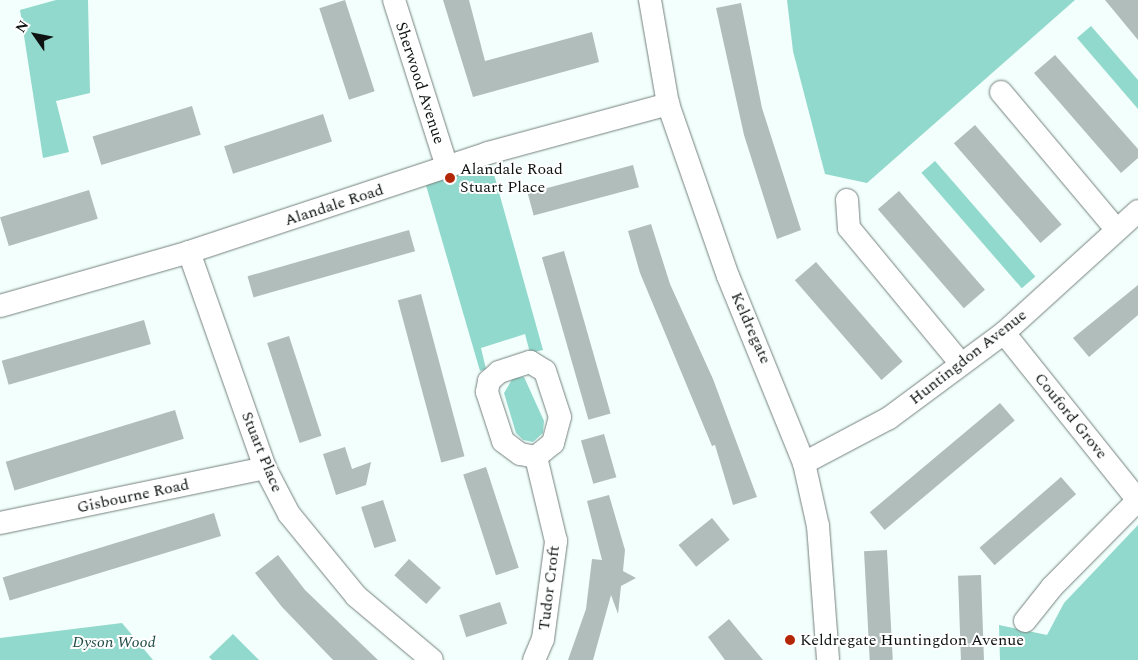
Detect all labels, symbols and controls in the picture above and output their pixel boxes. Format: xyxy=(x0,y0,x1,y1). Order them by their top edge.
north arrow xyxy=(10,10,60,60)
text: N xyxy=(10,16,34,37)
street label: Sherwood Avenue xyxy=(391,20,449,146)
place label: Alandale Road Stuart Place xyxy=(460,159,563,197)
marker: Alandale Road Stuart Place xyxy=(444,172,456,184)
street label: Alandale Road xyxy=(282,180,386,230)
street label: Keldregate xyxy=(727,289,775,367)
street label: Huntingdon Avenue xyxy=(906,305,1030,409)
street label: Couford Grove xyxy=(1030,369,1112,463)
street label: Stuart Place xyxy=(237,409,287,495)
street label: Gisbourne Road xyxy=(75,475,191,517)
street label: Tudor Croft xyxy=(534,545,564,631)
place label: Keldregate Huntingdon Avenue xyxy=(800,630,1024,650)
park label: Dyson Wood xyxy=(72,632,156,652)
marker: Keldregate Huntingdon Avenue xyxy=(784,634,796,646)

